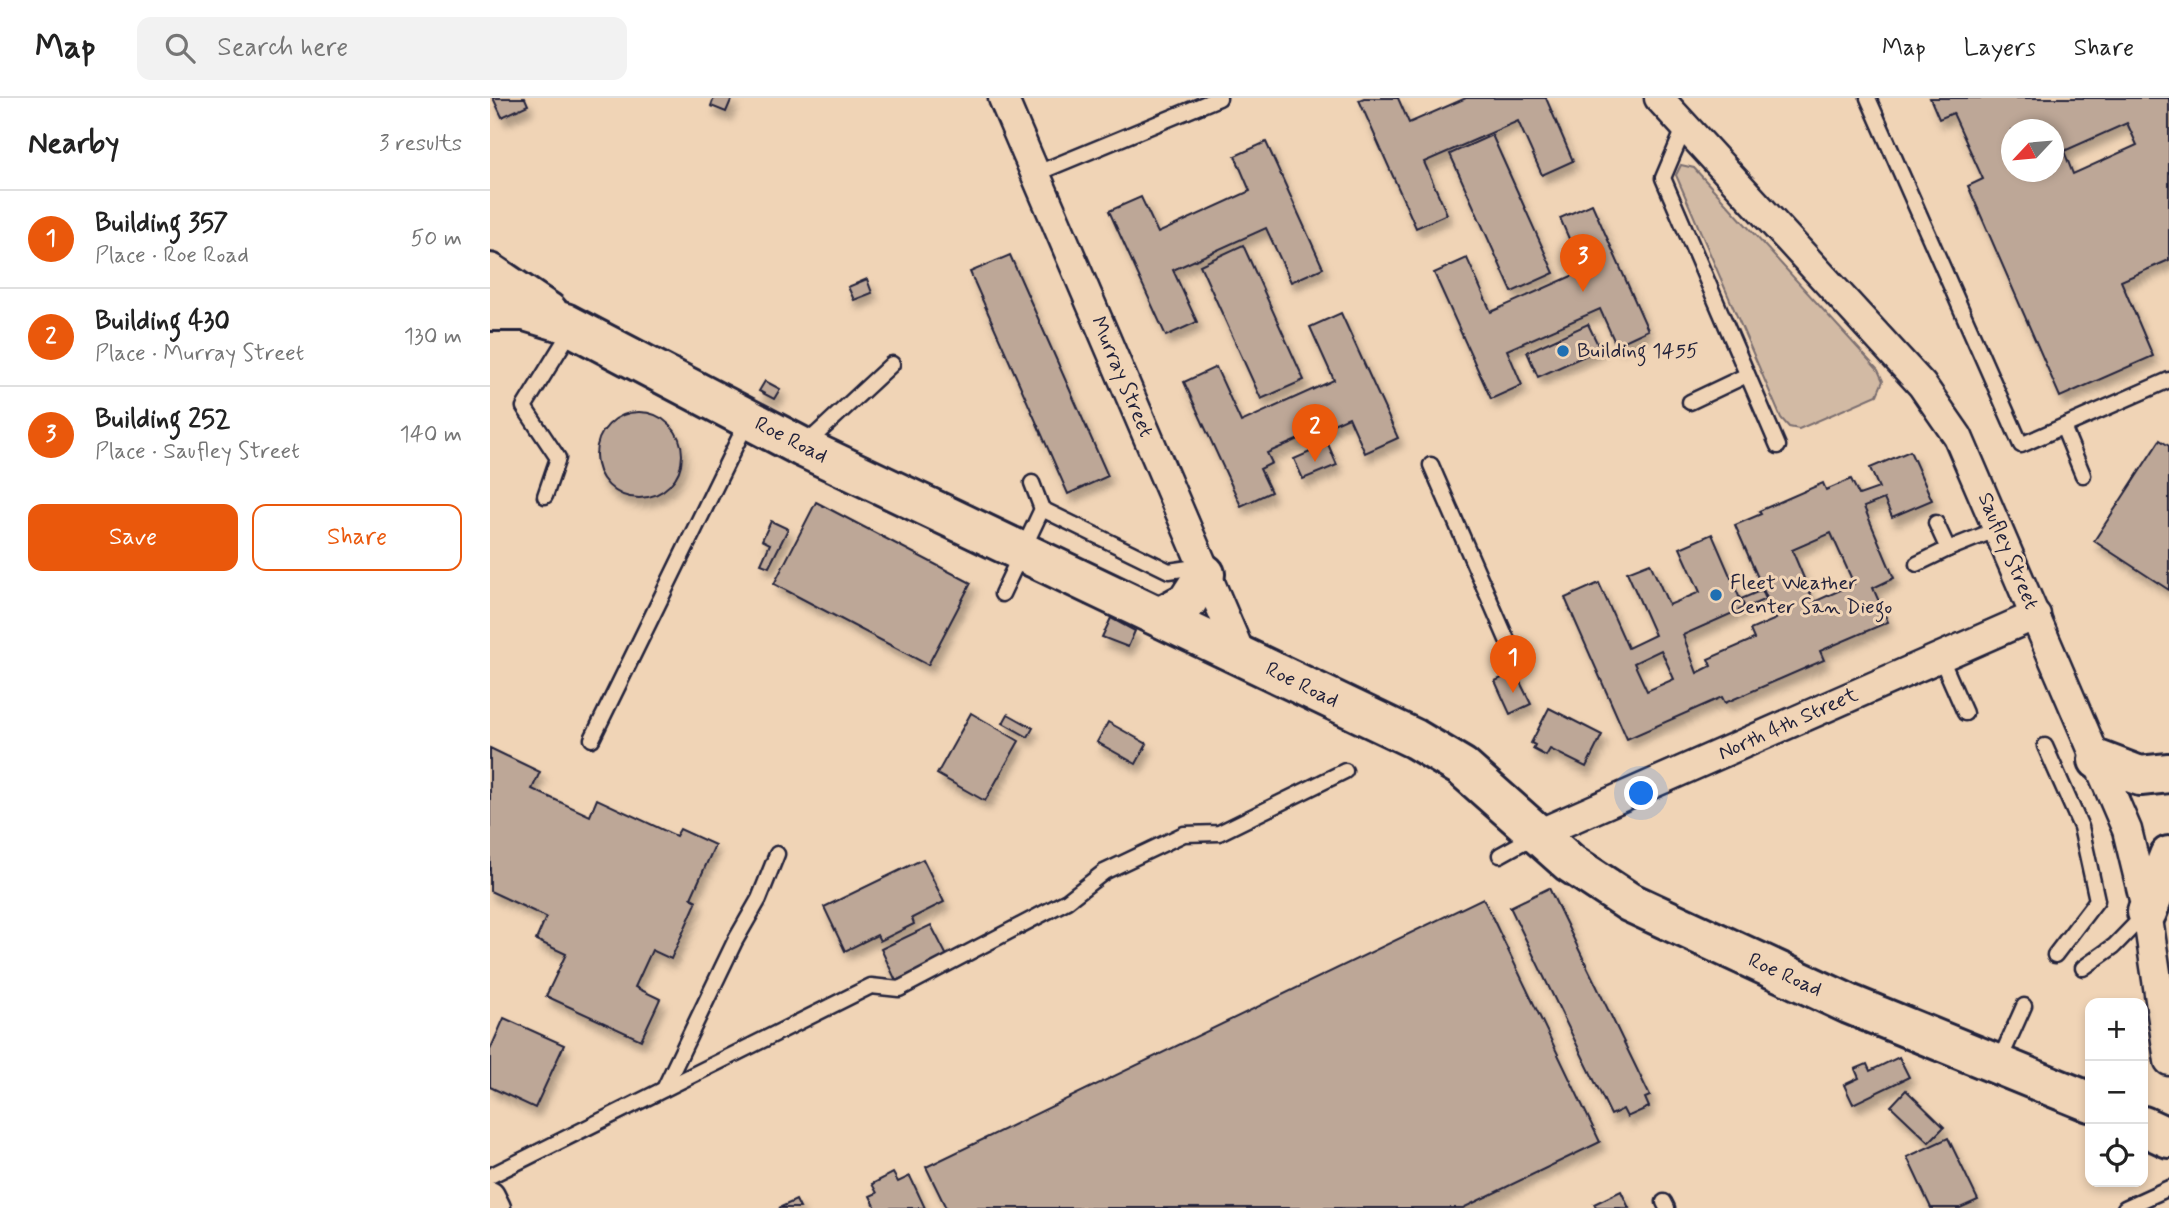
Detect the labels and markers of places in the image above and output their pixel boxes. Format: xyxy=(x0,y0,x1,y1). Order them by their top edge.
pin: 3 xyxy=(1560,234,1606,292)
place label: Building 1455 xyxy=(1577,337,1699,367)
marker: Building 1455 xyxy=(1555,343,1571,359)
pin: 2 xyxy=(1292,404,1338,462)
place label: Fleet Weather Center San Diego xyxy=(1730,569,1892,623)
marker: Fleet Weather Center San Diego xyxy=(1708,587,1724,603)
pin: 1 xyxy=(1490,635,1536,693)

